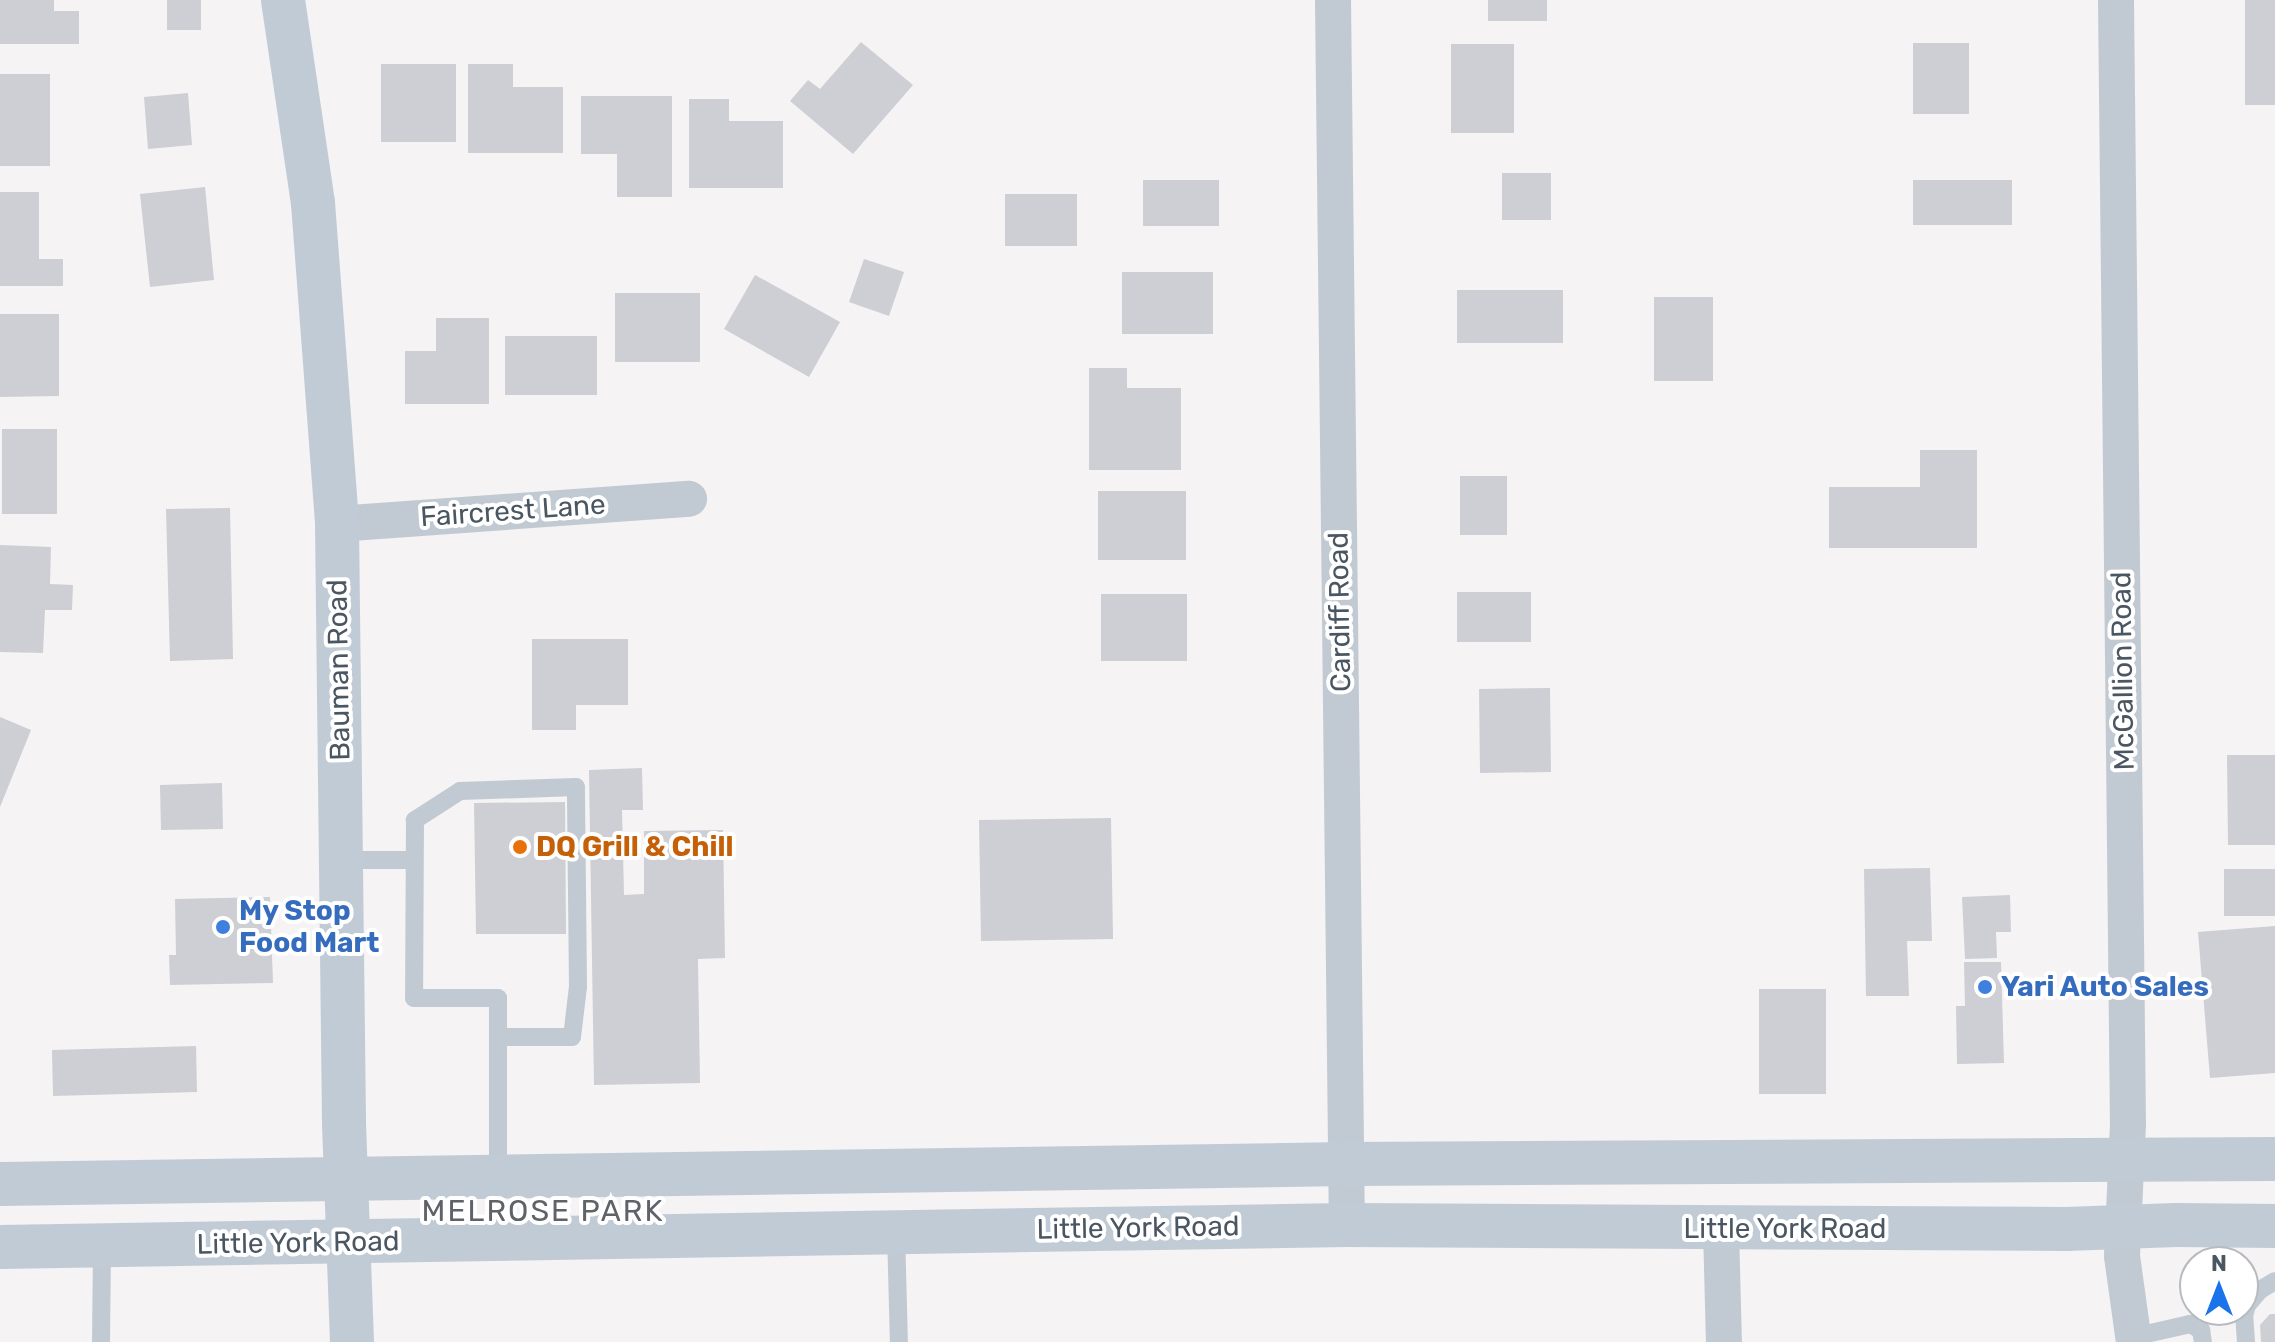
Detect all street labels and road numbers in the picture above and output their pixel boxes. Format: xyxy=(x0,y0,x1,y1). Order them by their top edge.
street label: Faircrest Lane xyxy=(419,488,607,534)
street label: Cardiff Road xyxy=(1322,531,1358,693)
street label: McGallion Road xyxy=(2104,571,2142,771)
street label: Bauman Road xyxy=(321,579,357,761)
street label: Little York Road xyxy=(1036,1209,1240,1247)
street label: Little York Road xyxy=(1683,1212,1887,1246)
street label: Little York Road xyxy=(196,1224,400,1262)

